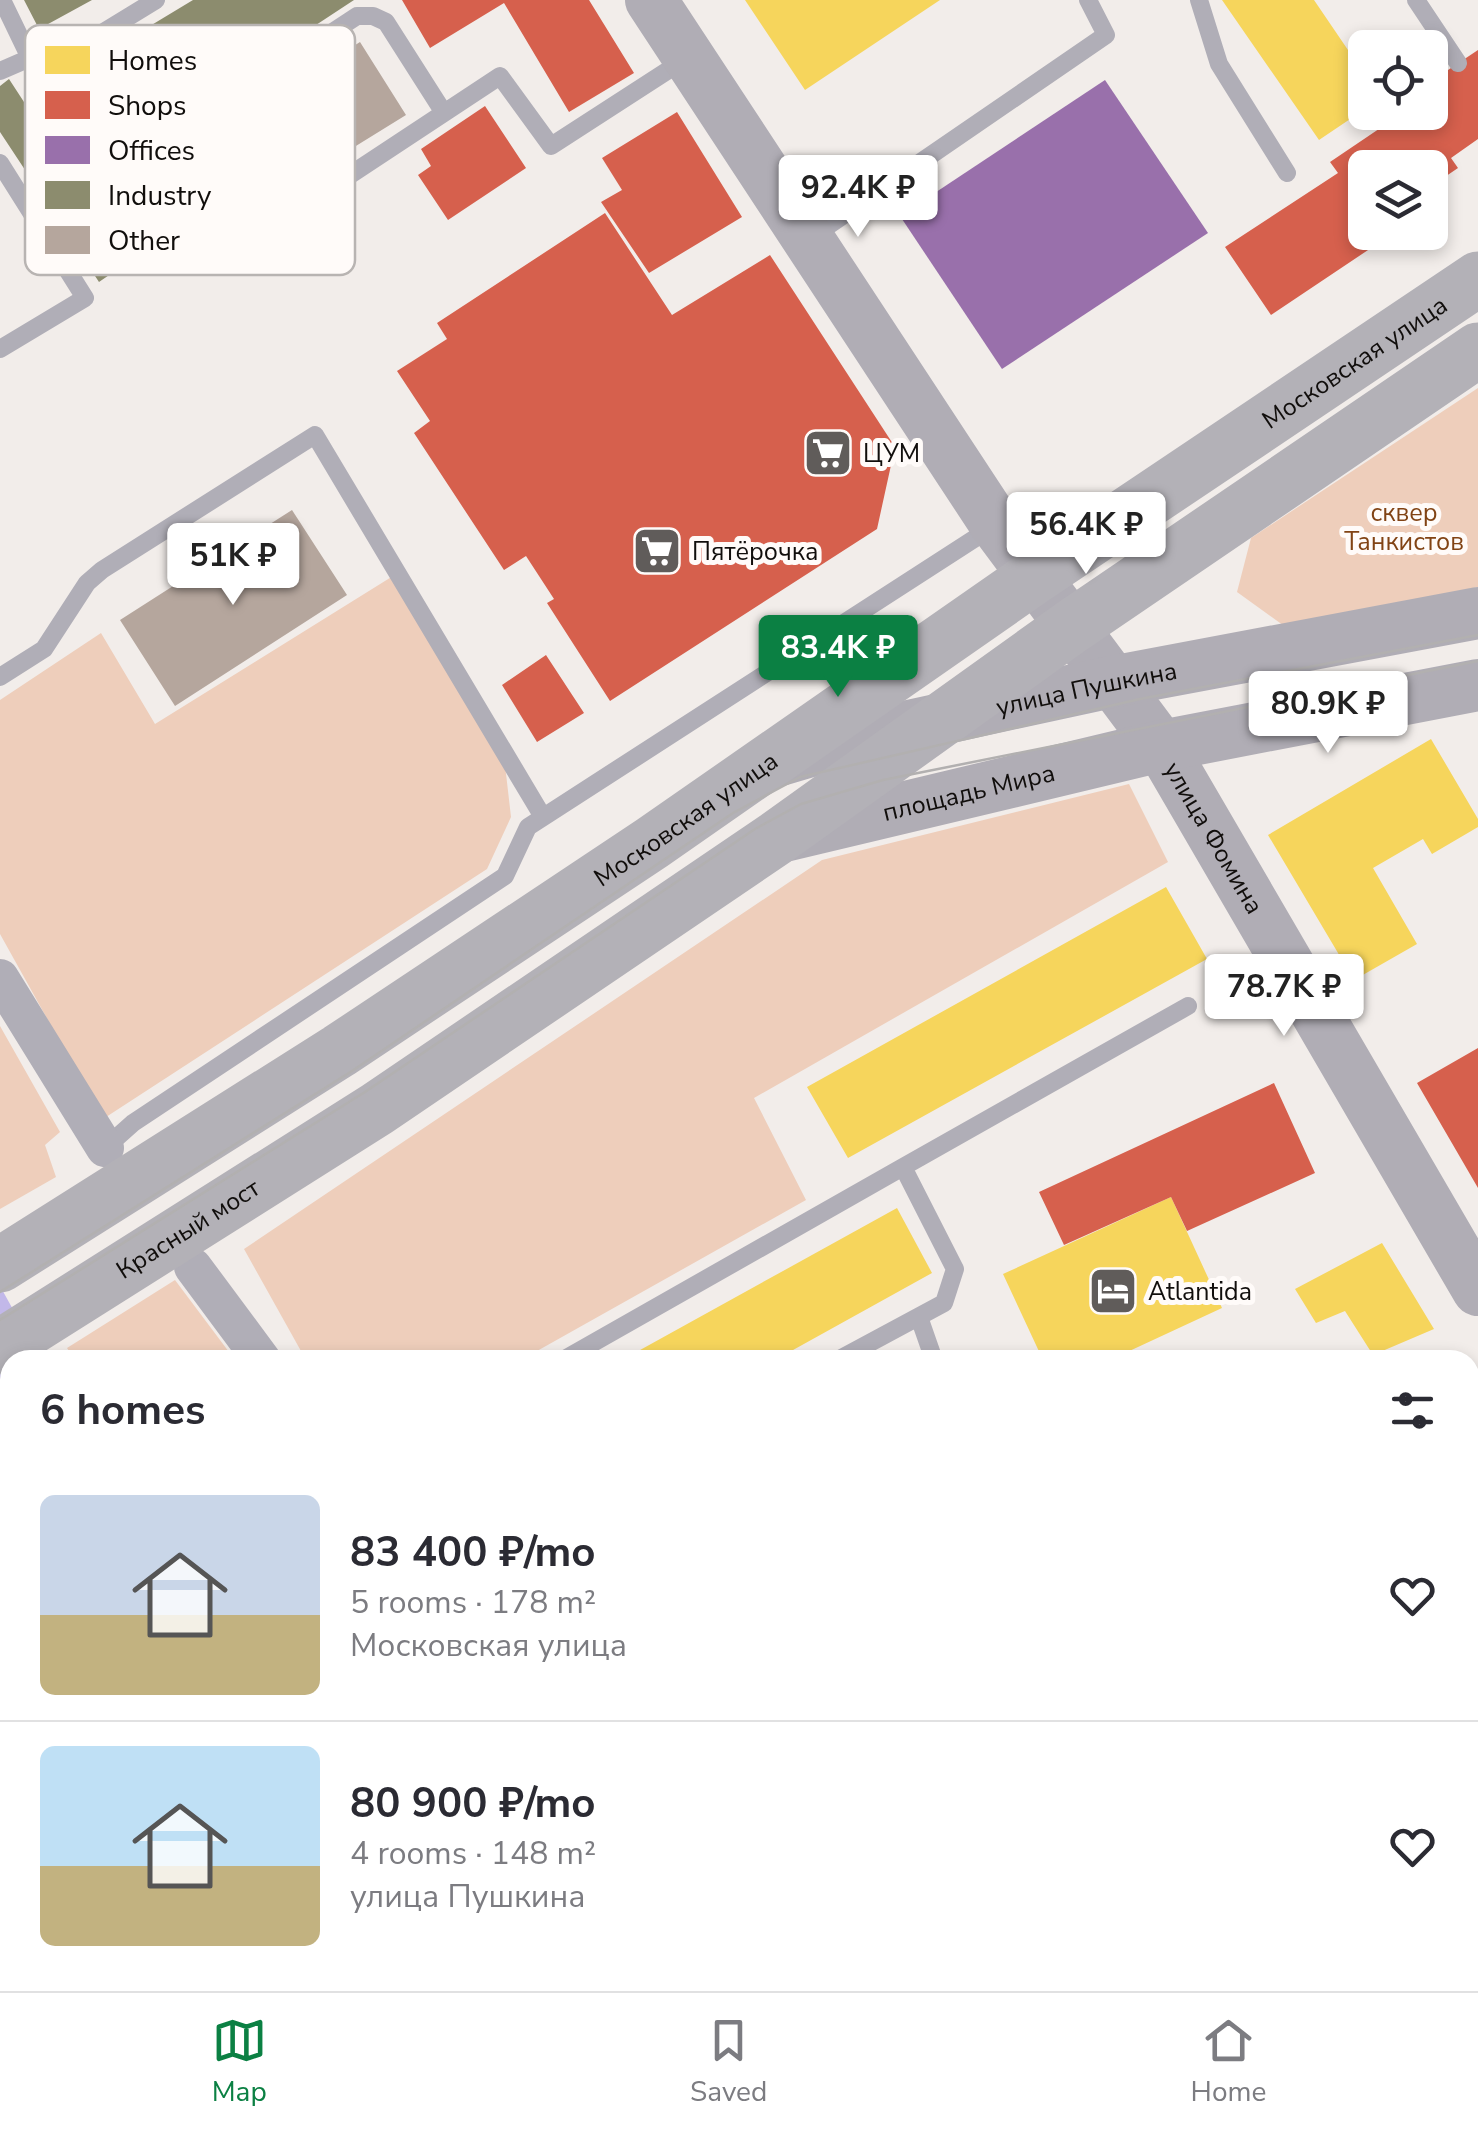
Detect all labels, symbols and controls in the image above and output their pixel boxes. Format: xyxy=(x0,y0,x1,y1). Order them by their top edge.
legend xyxy=(25,25,355,275)
map controls xyxy=(1348,30,1448,250)
button: locate xyxy=(1348,30,1448,130)
text: Homes xyxy=(108,42,197,80)
text: Shops xyxy=(108,87,186,125)
text: Offices xyxy=(108,132,195,170)
button: layers xyxy=(1348,150,1448,250)
pin: 92.4K ₽ xyxy=(766,155,950,240)
text: 92.4K ₽ xyxy=(801,166,915,209)
text: Industry xyxy=(108,177,212,215)
text: Other xyxy=(108,222,180,260)
street label: Московская улица xyxy=(1256,288,1454,437)
supermarket icon: ЦУМ xyxy=(802,427,854,479)
place label: ЦУМ xyxy=(863,437,920,471)
pin: 56.4K ₽ xyxy=(994,492,1178,577)
park label: сквер Танкистов xyxy=(1344,496,1464,559)
text: 56.4K ₽ xyxy=(1029,503,1143,546)
pin: 51K ₽ xyxy=(163,523,303,608)
supermarket icon: Пятёрочка xyxy=(631,525,683,577)
text: 51K ₽ xyxy=(189,534,277,577)
place label: Пятёрочка xyxy=(692,535,818,569)
pin: 83.4K ₽ xyxy=(746,615,930,700)
text: 83.4K ₽ xyxy=(781,626,895,669)
street label: улица Пушкина xyxy=(993,654,1180,725)
pin: 80.9K ₽ xyxy=(1236,671,1420,756)
text: 80.9K ₽ xyxy=(1271,682,1385,725)
street label: Московская улица xyxy=(587,744,785,895)
street label: площадь Мира xyxy=(879,756,1058,830)
street label: улица Фомина xyxy=(1156,756,1271,920)
pin: 78.7K ₽ xyxy=(1192,954,1376,1039)
text: 78.7K ₽ xyxy=(1227,965,1341,1008)
street label: Красный мост xyxy=(110,1171,267,1287)
hotel icon: Atlantida xyxy=(1087,1265,1139,1317)
place label: Atlantida xyxy=(1148,1275,1252,1309)
text: 6 homes xyxy=(40,1382,205,1439)
icon: filters xyxy=(1385,1383,1440,1438)
text: 83 400 ₽/mo xyxy=(350,1524,596,1581)
icon: home xyxy=(120,1535,240,1655)
icon: heart xyxy=(1385,1568,1440,1623)
text: 5 rooms · 178 m² xyxy=(350,1581,596,1624)
text: Московская улица xyxy=(350,1624,627,1667)
text: 80 900 ₽/mo xyxy=(350,1775,596,1832)
icon: home xyxy=(120,1786,240,1906)
icon: heart xyxy=(1385,1819,1440,1874)
text: 4 rooms · 148 m² xyxy=(350,1832,596,1875)
text: улица Пушкина xyxy=(350,1875,586,1918)
tab: Map xyxy=(212,2013,267,2111)
tab: Saved xyxy=(690,2013,767,2111)
tab: Home xyxy=(1191,2013,1266,2111)

